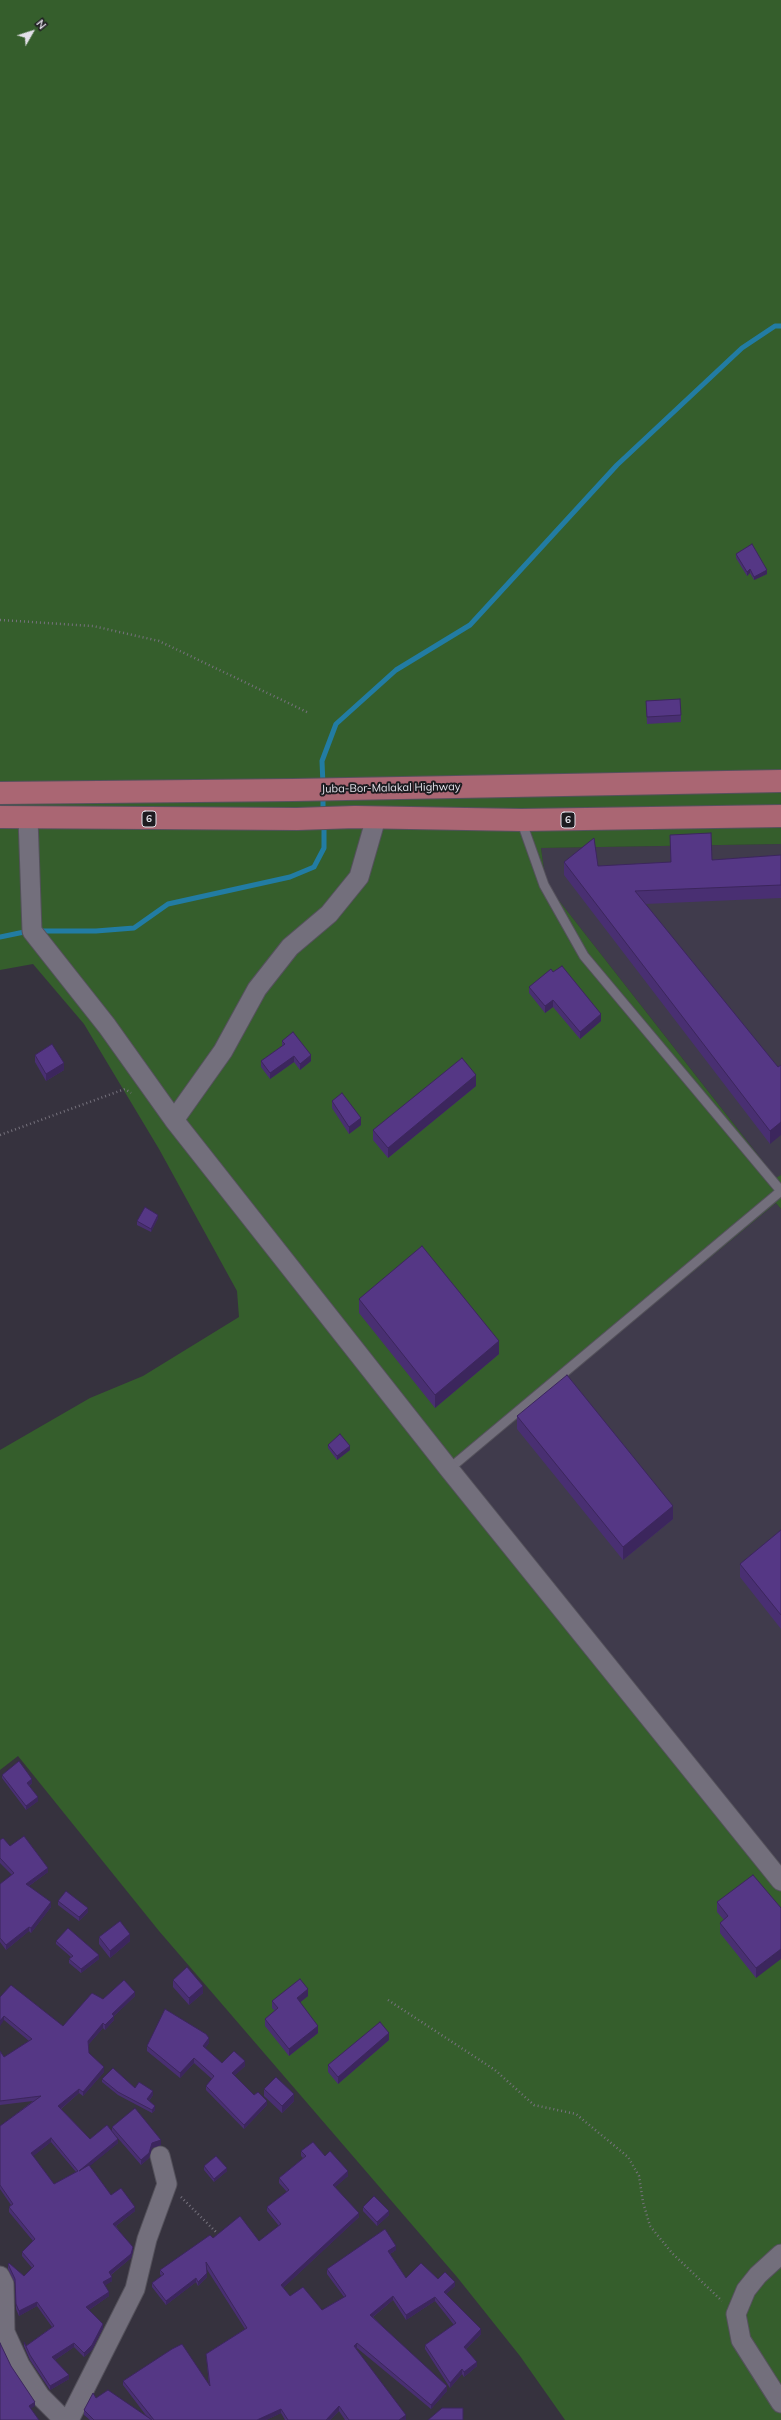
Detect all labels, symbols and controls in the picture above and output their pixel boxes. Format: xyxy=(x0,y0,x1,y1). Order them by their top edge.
north arrow xyxy=(12,12,52,52)
text: N xyxy=(33,17,49,32)
street label: Juba-Bor-Malakal Highway xyxy=(321,780,461,796)
road number: 6 xyxy=(142,811,156,827)
road number: 6 xyxy=(561,812,575,828)

